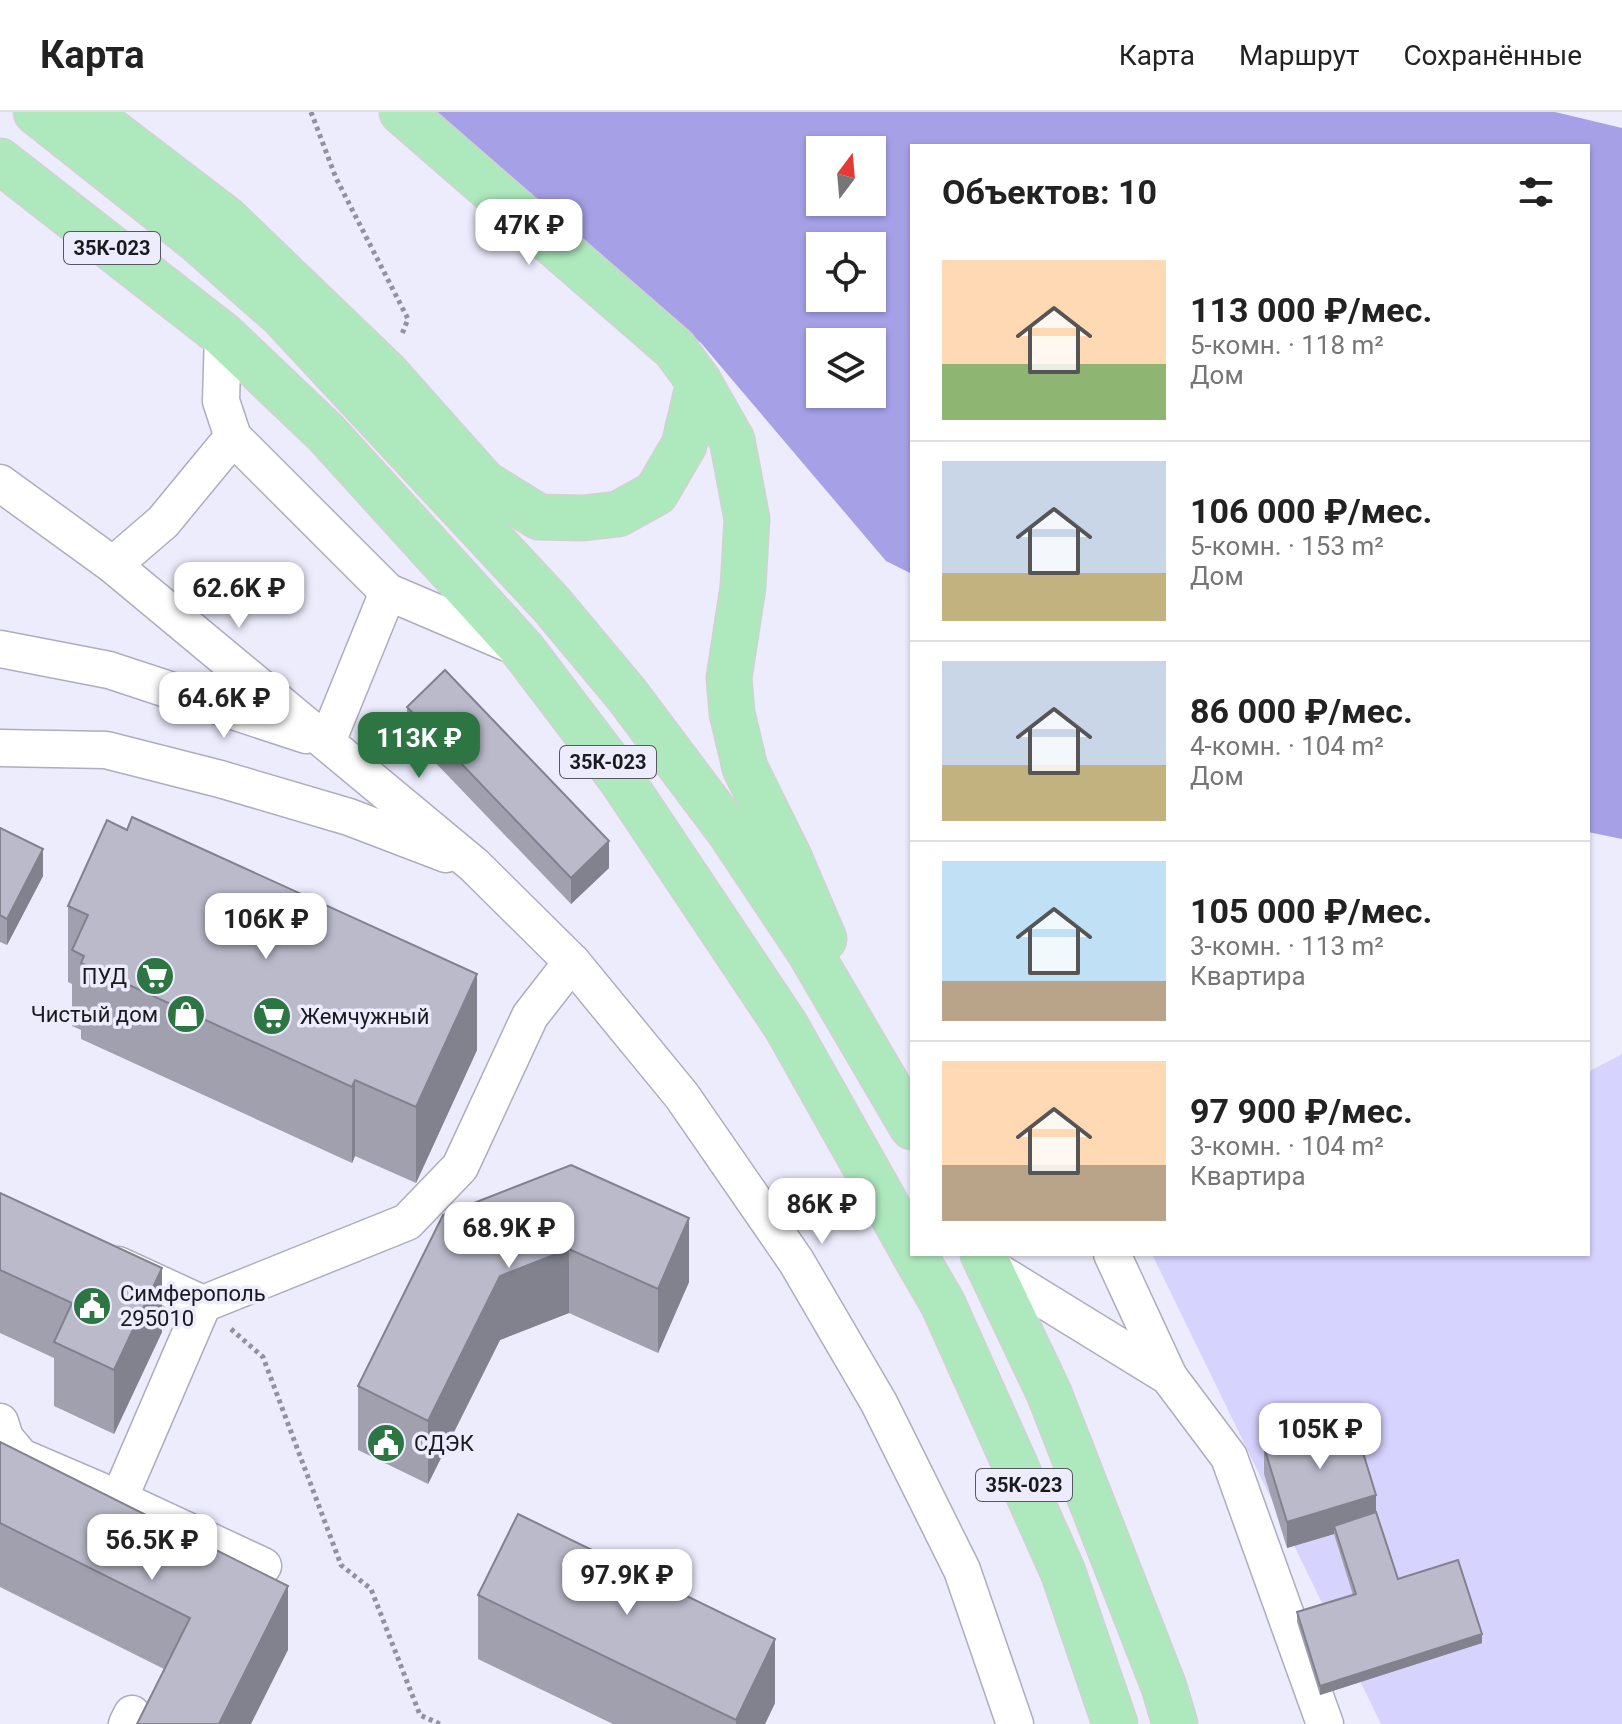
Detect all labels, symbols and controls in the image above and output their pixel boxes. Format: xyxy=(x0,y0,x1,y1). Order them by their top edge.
text: Карта xyxy=(40,33,145,77)
text: Карта xyxy=(1119,39,1195,72)
text: Маршрут xyxy=(1239,39,1359,72)
text: Сохранённые xyxy=(1403,39,1582,72)
north arrow xyxy=(806,136,886,216)
map controls xyxy=(806,136,886,408)
icon: filters xyxy=(1514,170,1558,214)
text: Объектов: 10 xyxy=(942,172,1157,212)
pin: 47K ₽ xyxy=(473,199,585,267)
text: 47K ₽ xyxy=(493,210,565,240)
road number: 35К-023 xyxy=(64,232,160,264)
button: locate xyxy=(806,232,886,312)
text: 113 000 ₽/мес. xyxy=(1190,290,1432,330)
icon: home xyxy=(1006,292,1102,388)
button: layers xyxy=(806,328,886,408)
text: 5-комн. · 118 m² xyxy=(1190,330,1384,360)
text: Дом xyxy=(1190,360,1244,390)
text: 106 000 ₽/мес. xyxy=(1190,491,1432,531)
icon: home xyxy=(1006,493,1102,589)
text: 5-комн. · 153 m² xyxy=(1190,531,1384,561)
text: Дом xyxy=(1190,561,1244,591)
pin: 62.6K ₽ xyxy=(165,562,313,630)
text: 62.6K ₽ xyxy=(192,573,286,603)
pin: 64.6K ₽ xyxy=(150,672,298,740)
text: 64.6K ₽ xyxy=(177,683,271,713)
text: 86 000 ₽/мес. xyxy=(1190,691,1413,731)
icon: home xyxy=(1006,693,1102,789)
pin: 113K ₽ xyxy=(354,712,484,780)
text: 113K ₽ xyxy=(376,723,462,753)
text: 4-комн. · 104 m² xyxy=(1190,731,1384,761)
road number: 35К-023 xyxy=(560,746,656,778)
text: Дом xyxy=(1190,761,1244,791)
text: 105 000 ₽/мес. xyxy=(1190,891,1432,931)
pin: 106K ₽ xyxy=(201,893,331,961)
icon: home xyxy=(1006,893,1102,989)
text: 106K ₽ xyxy=(223,904,309,934)
text: 3-комн. · 113 m² xyxy=(1190,931,1384,961)
supermarket icon: ПУД xyxy=(134,955,176,997)
text: Квартира xyxy=(1190,961,1306,991)
place label: ПУД xyxy=(82,964,127,989)
shop icon: Чистый дом xyxy=(165,993,207,1035)
supermarket icon: Жемчужный xyxy=(251,995,293,1037)
place label: Чистый дом xyxy=(31,1002,158,1027)
place label: Жемчужный xyxy=(300,1004,429,1029)
text: 97 900 ₽/мес. xyxy=(1190,1091,1413,1131)
icon: home xyxy=(1006,1093,1102,1189)
text: 3-комн. · 104 m² xyxy=(1190,1131,1384,1161)
text: Квартира xyxy=(1190,1161,1306,1191)
pin: 86K ₽ xyxy=(766,1178,878,1246)
text: 86K ₽ xyxy=(786,1189,858,1219)
pin: 68.9K ₽ xyxy=(435,1202,583,1270)
text: 68.9K ₽ xyxy=(462,1213,556,1243)
place label: Симферополь 295010 xyxy=(120,1281,266,1331)
public building icon: Симферополь 295010 xyxy=(71,1285,113,1327)
pin: 105K ₽ xyxy=(1255,1403,1385,1471)
text: 105K ₽ xyxy=(1277,1414,1363,1444)
public building icon: СДЭК xyxy=(365,1422,407,1464)
place label: СДЭК xyxy=(414,1431,475,1456)
road number: 35К-023 xyxy=(976,1469,1072,1501)
pin: 56.5K ₽ xyxy=(78,1514,226,1582)
text: 56.5K ₽ xyxy=(105,1525,199,1555)
pin: 97.9K ₽ xyxy=(553,1549,701,1617)
text: 97.9K ₽ xyxy=(580,1560,674,1590)

